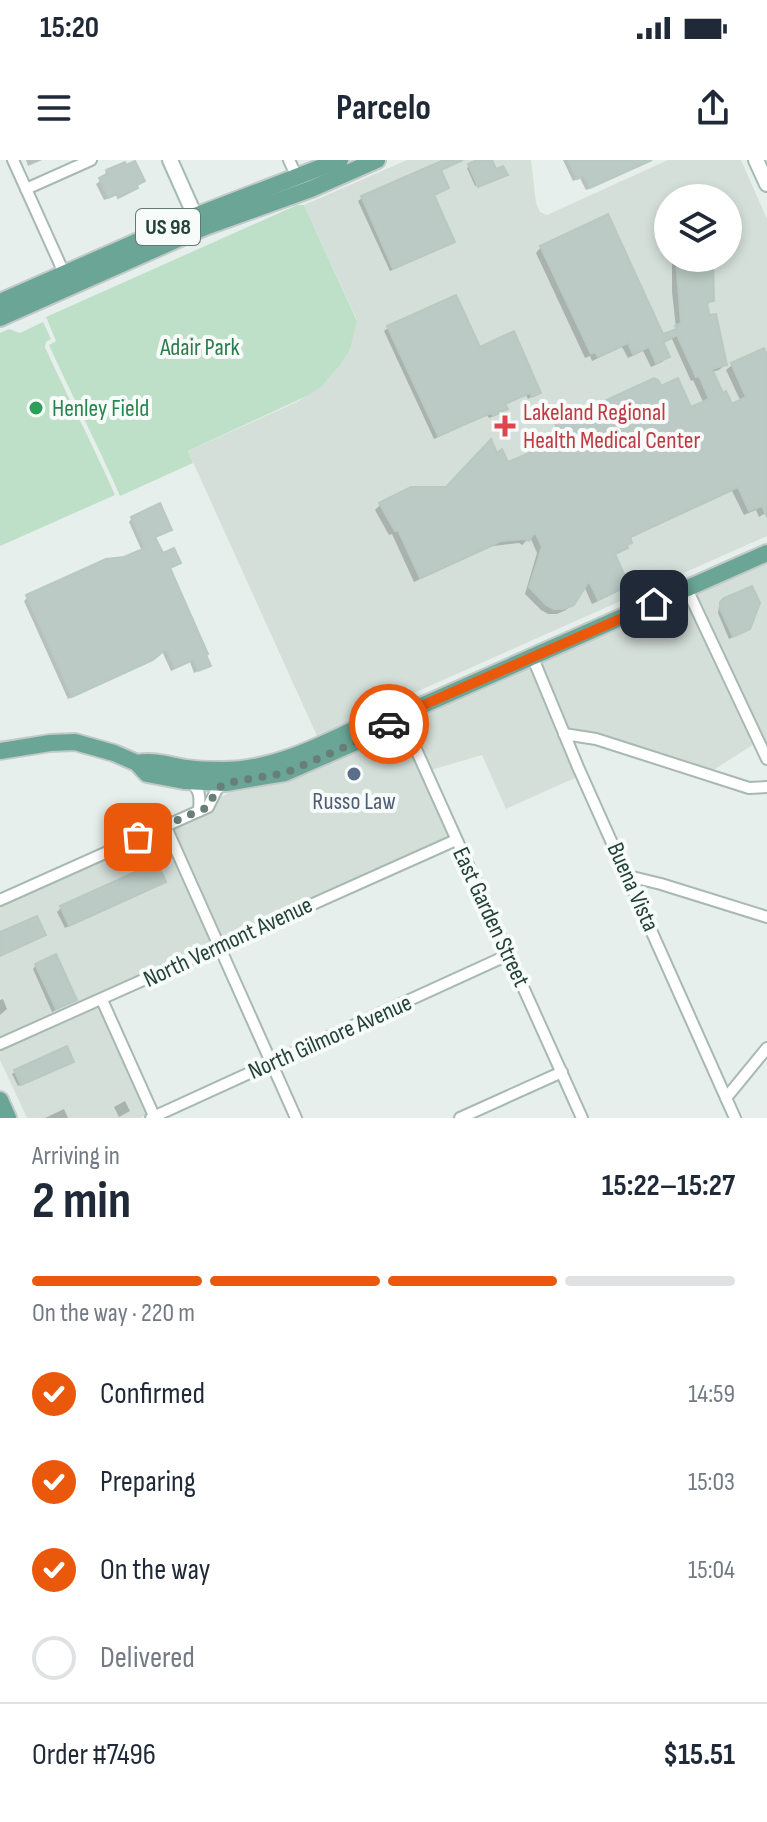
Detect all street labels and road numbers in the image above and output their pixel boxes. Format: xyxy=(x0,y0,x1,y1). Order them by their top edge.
road number: US 98 xyxy=(136,209,200,245)
street label: Buena Vista xyxy=(601,838,665,936)
street label: East Garden Street xyxy=(446,843,536,991)
street label: North Vermont Avenue xyxy=(139,890,317,994)
street label: North Gilmore Avenue xyxy=(244,988,416,1086)

